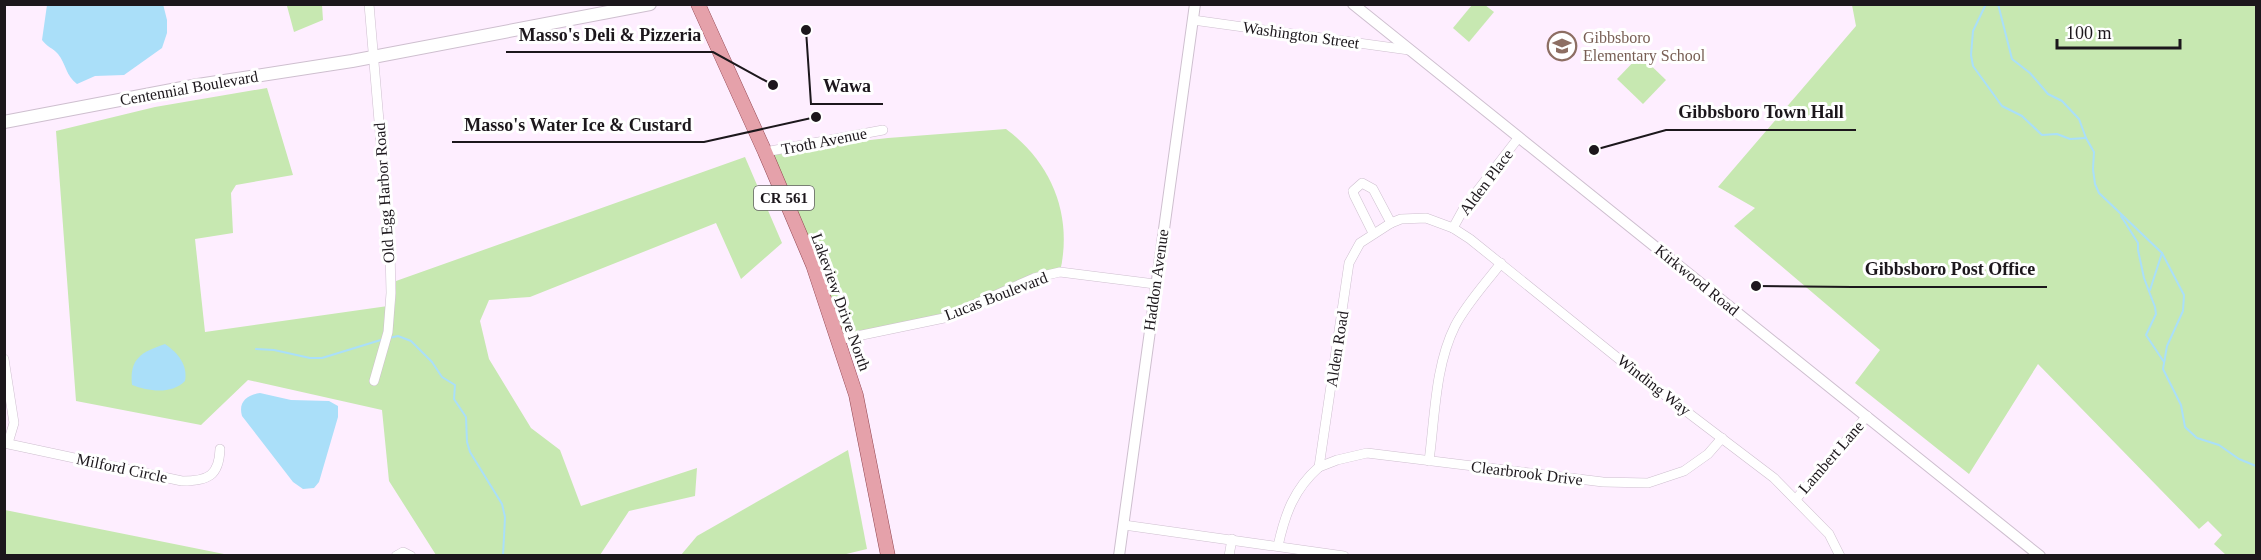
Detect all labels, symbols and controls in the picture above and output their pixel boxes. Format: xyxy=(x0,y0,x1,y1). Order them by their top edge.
scale bar xyxy=(2057,12,2180,50)
callout: Masso's Deli & Pizzeria xyxy=(506,16,713,52)
street label: Washington Street xyxy=(1242,18,1361,53)
text: 100 m xyxy=(2066,23,2112,43)
text: Masso's Deli & Pizzeria xyxy=(519,25,701,45)
place label: Gibbsboro Elementary School xyxy=(1583,29,1706,65)
school or university icon: Gibbsboro Elementary School xyxy=(1546,30,1578,62)
street label: Centennial Boulevard xyxy=(119,67,259,109)
callout: Wawa xyxy=(811,68,883,104)
text: Wawa xyxy=(823,76,871,96)
callout: Gibbsboro Town Hall xyxy=(1666,94,1856,130)
text: Gibbsboro Town Hall xyxy=(1678,102,1844,122)
callout: Masso's Water Ice & Custard xyxy=(452,106,704,142)
text: Masso's Water Ice & Custard xyxy=(464,115,692,135)
street label: Old Egg Harbor Road xyxy=(371,122,398,264)
street label: Troth Avenue xyxy=(780,124,868,158)
street label: Alden Place xyxy=(1456,146,1516,218)
road number: CR 561 xyxy=(754,186,814,210)
street label: Haddon Avenue xyxy=(1140,228,1172,332)
street label: Lakeview Drive North xyxy=(808,231,874,373)
street label: Kirkwood Road xyxy=(1652,241,1742,319)
callout: Gibbsboro Post Office xyxy=(1852,251,2047,287)
text: Gibbsboro Post Office xyxy=(1865,259,2035,279)
street label: Lucas Boulevard xyxy=(942,269,1050,323)
street label: Alden Road xyxy=(1323,310,1351,388)
street label: Winding Way xyxy=(1613,351,1694,420)
street label: Lambert Lane xyxy=(1795,417,1867,497)
street label: Milford Circle xyxy=(75,450,169,486)
street label: Clearbrook Drive xyxy=(1470,458,1584,488)

